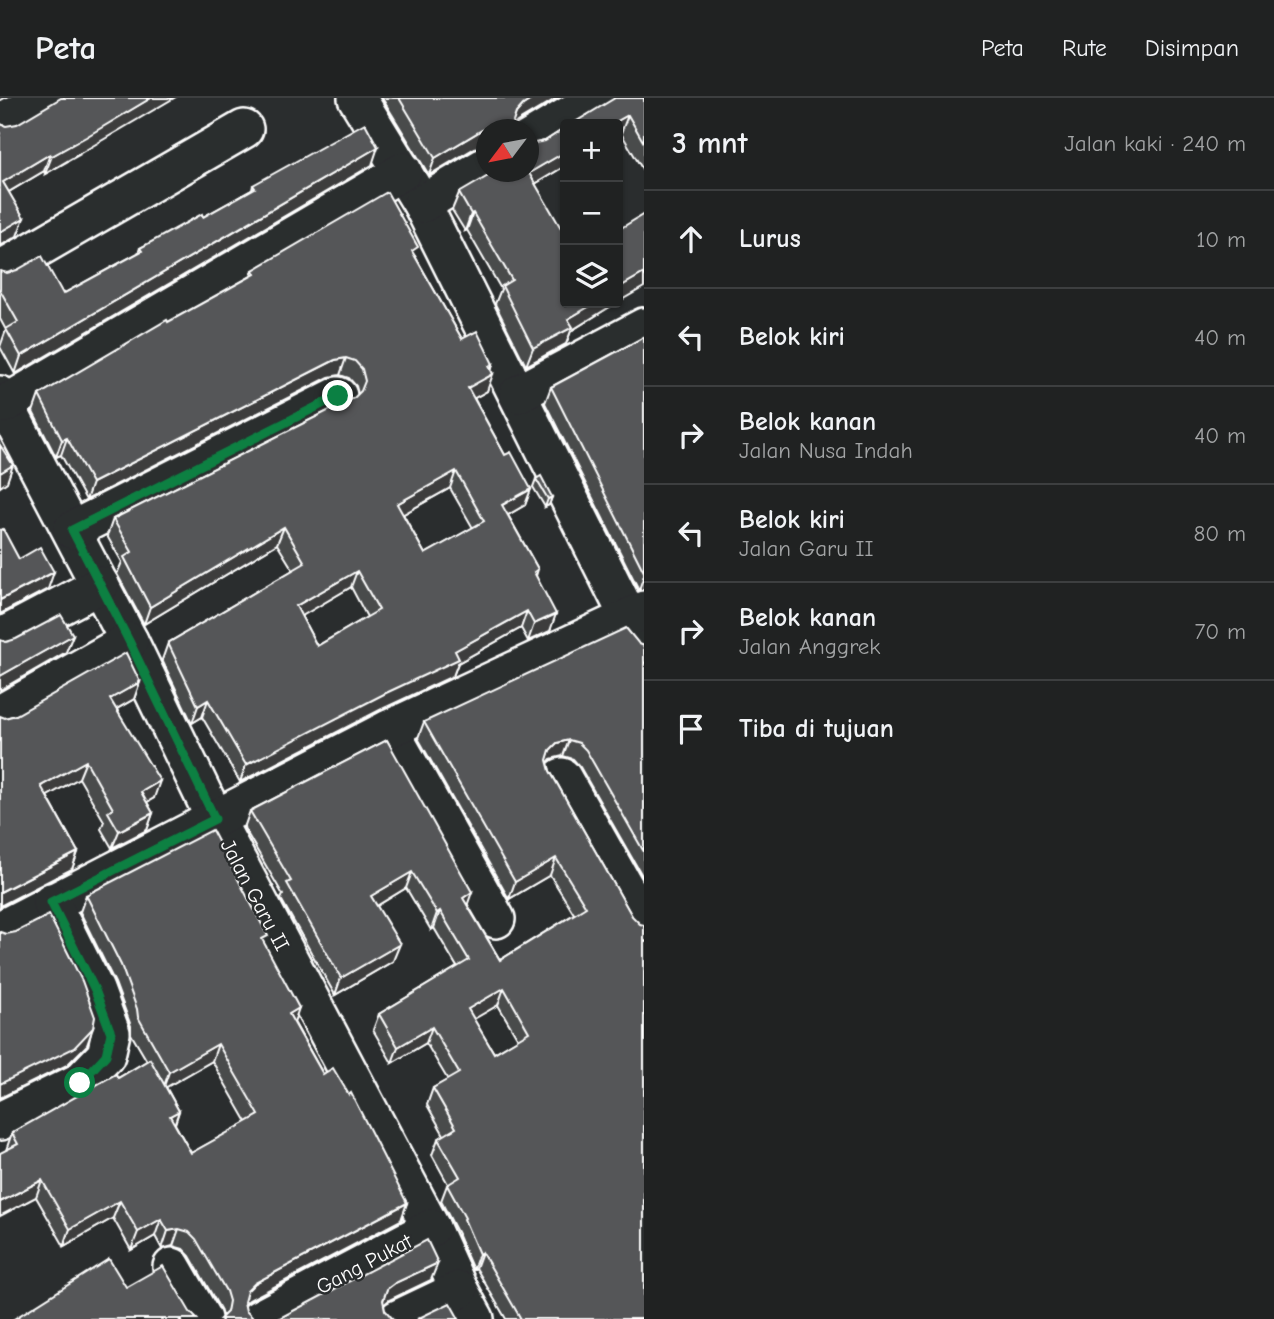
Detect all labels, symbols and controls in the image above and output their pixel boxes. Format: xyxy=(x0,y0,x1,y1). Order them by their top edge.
text: Peta xyxy=(35,29,96,67)
text: Peta xyxy=(981,34,1024,62)
text: Rute xyxy=(1062,34,1107,62)
text: Disimpan xyxy=(1145,34,1239,62)
north arrow xyxy=(476,119,539,182)
map controls xyxy=(560,119,623,308)
button: + xyxy=(560,119,623,182)
text: 3 mnt xyxy=(672,126,747,161)
text: Jalan kaki · 240 m xyxy=(1064,130,1246,157)
button: − xyxy=(560,182,623,245)
icon: ahead xyxy=(672,220,710,258)
text: Lurus xyxy=(739,224,801,254)
text: 10 m xyxy=(1196,226,1246,253)
button: layers xyxy=(560,245,623,308)
icon: left xyxy=(672,318,710,356)
text: Belok kiri xyxy=(739,322,845,352)
text: 40 m xyxy=(1194,324,1246,351)
route end xyxy=(322,380,353,411)
text: Belok kanan xyxy=(739,407,876,437)
icon: right xyxy=(672,416,710,454)
text: 40 m xyxy=(1194,422,1246,449)
text: Jalan Nusa Indah xyxy=(739,437,913,464)
text: Belok kiri xyxy=(739,505,845,535)
icon: left xyxy=(672,514,710,552)
text: 80 m xyxy=(1193,520,1246,547)
text: Jalan Garu II xyxy=(739,535,874,562)
text: Belok kanan xyxy=(739,603,876,633)
icon: right xyxy=(672,612,710,650)
text: 70 m xyxy=(1194,618,1246,645)
text: Jalan Anggrek xyxy=(739,633,881,660)
icon: arrive xyxy=(672,710,710,748)
text: Tiba di tujuan xyxy=(739,714,894,744)
street label: Jalan Garu II xyxy=(216,835,294,955)
route start xyxy=(64,1067,95,1098)
street label: Gang Pukat xyxy=(312,1228,417,1299)

